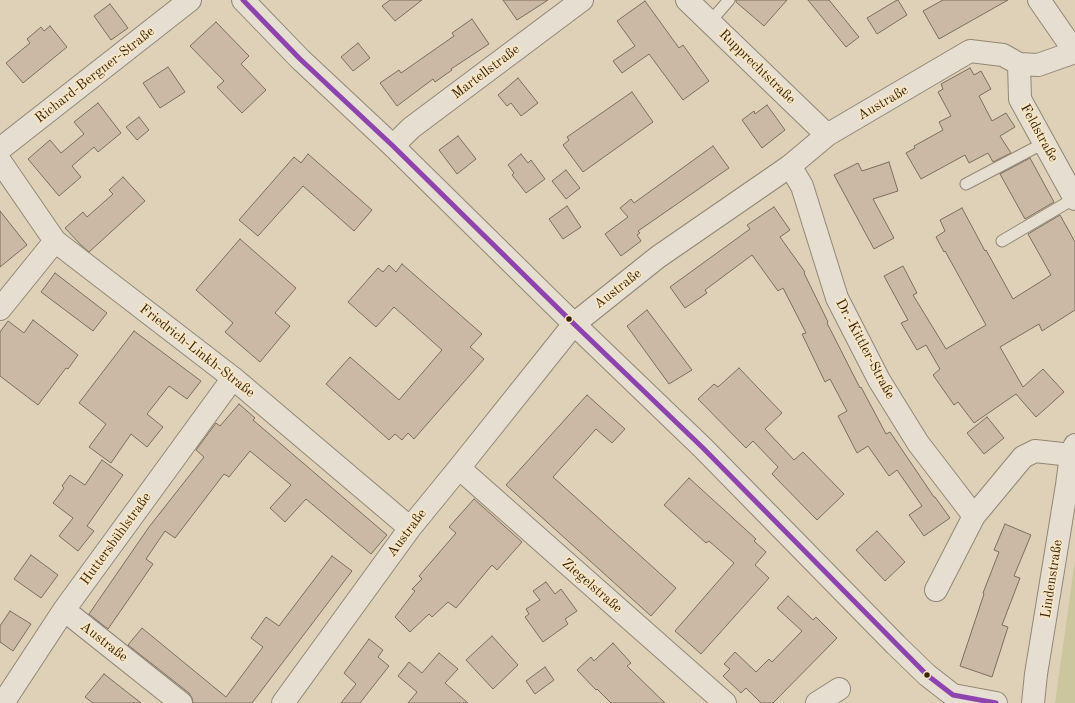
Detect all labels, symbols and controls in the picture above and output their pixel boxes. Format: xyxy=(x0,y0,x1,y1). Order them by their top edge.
street label: Richard-Bergner-Straße xyxy=(32,23,158,127)
street label: Rupprechtstraße xyxy=(715,26,799,108)
street label: Martellstraße xyxy=(449,41,523,103)
street label: Austraße xyxy=(855,82,911,124)
street label: Feldstraße xyxy=(1016,101,1062,165)
street label: Austraße xyxy=(591,265,645,313)
street label: Dr.-Kittler-Straße xyxy=(832,296,898,402)
street label: Friedrich-Linkh-Straße xyxy=(136,301,258,401)
unlabelled marker xyxy=(564,314,574,324)
street label: Huttersbühlstraße xyxy=(77,490,155,588)
street label: Austraße xyxy=(384,506,430,560)
street label: Lindenstraße xyxy=(1037,538,1067,620)
street label: Ziegelstraße xyxy=(558,555,626,617)
street label: Austraße xyxy=(77,618,131,666)
unlabelled marker xyxy=(922,670,932,680)

